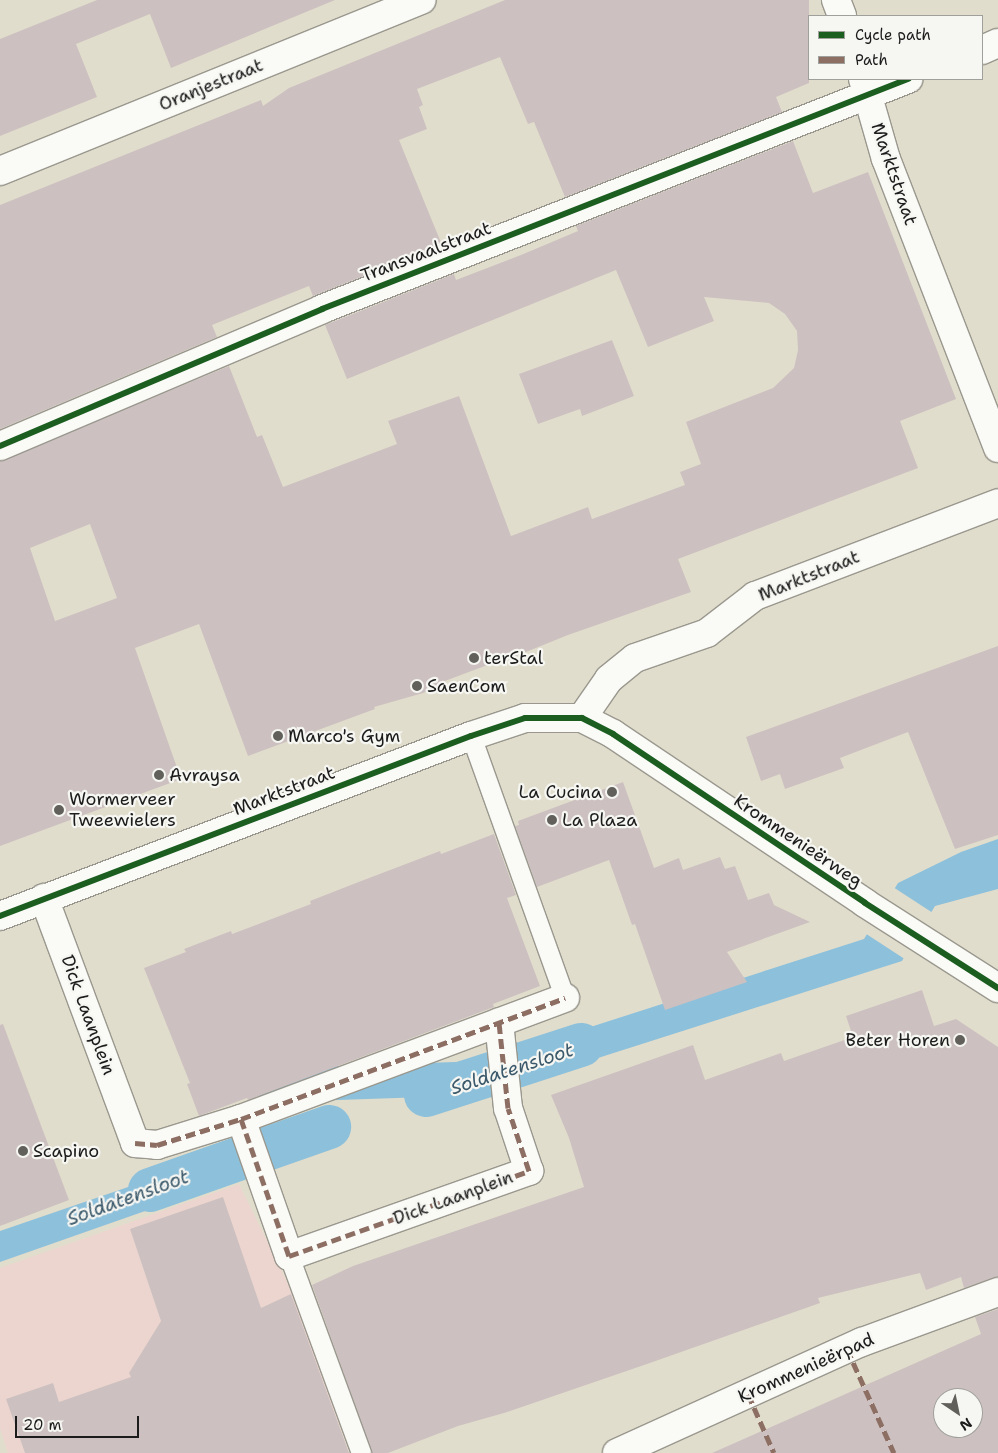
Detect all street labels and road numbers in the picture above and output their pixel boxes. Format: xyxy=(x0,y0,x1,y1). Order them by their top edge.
street label: Oranjestraat xyxy=(156,54,266,116)
street label: Marktstraat xyxy=(866,120,922,228)
street label: Transvaalstraat xyxy=(358,217,494,287)
street label: Marktstraat xyxy=(755,546,863,606)
street label: Marktstraat xyxy=(230,762,338,820)
street label: Krommenieërweg xyxy=(730,790,866,892)
street label: Dick Laanplein xyxy=(56,952,120,1078)
street label: Dick Laanplein xyxy=(390,1166,516,1230)
street label: Krommenieërpad xyxy=(735,1328,877,1408)

